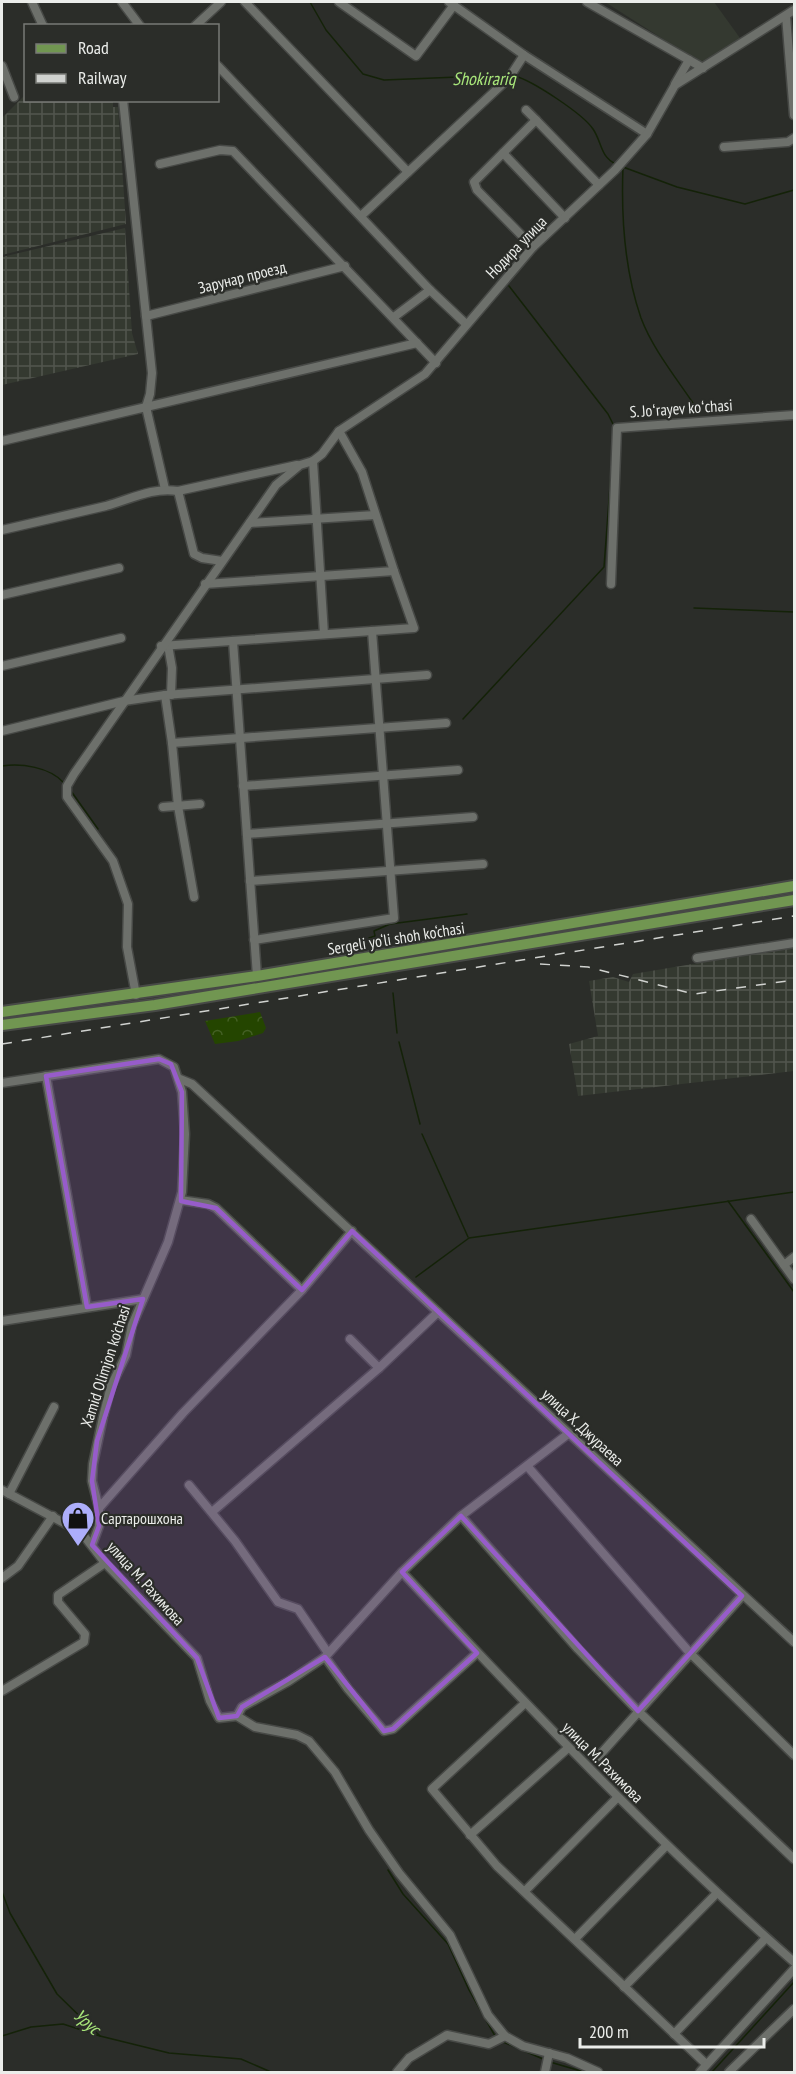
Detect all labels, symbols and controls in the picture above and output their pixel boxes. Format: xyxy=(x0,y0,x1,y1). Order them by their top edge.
legend xyxy=(24,24,219,102)
text: Road xyxy=(78,36,109,59)
text: Railway xyxy=(78,66,127,89)
water label: Shokirariq xyxy=(452,67,517,90)
street label: Нодира улица xyxy=(481,212,551,282)
street label: Зарунар проезд xyxy=(196,256,288,298)
street label: S. Joʻrayev koʻchasi xyxy=(629,394,733,422)
street label: Sergeli yo‘li shoh ko‘chasi xyxy=(326,917,466,959)
street label: Xamid Olimjon ko'chasi xyxy=(76,1302,134,1430)
street label: улица Х. Джураева xyxy=(538,1384,628,1470)
shop icon: Сартарошхона xyxy=(60,1500,96,1547)
place label: Сартарошхона xyxy=(101,1508,183,1528)
street label: улица М. Рахимова xyxy=(103,1537,189,1629)
street label: улица М. Рахимова xyxy=(558,1717,648,1807)
water label: Урус xyxy=(69,2004,107,2041)
scale bar xyxy=(580,2011,764,2049)
text: 200 m xyxy=(589,2020,629,2043)

